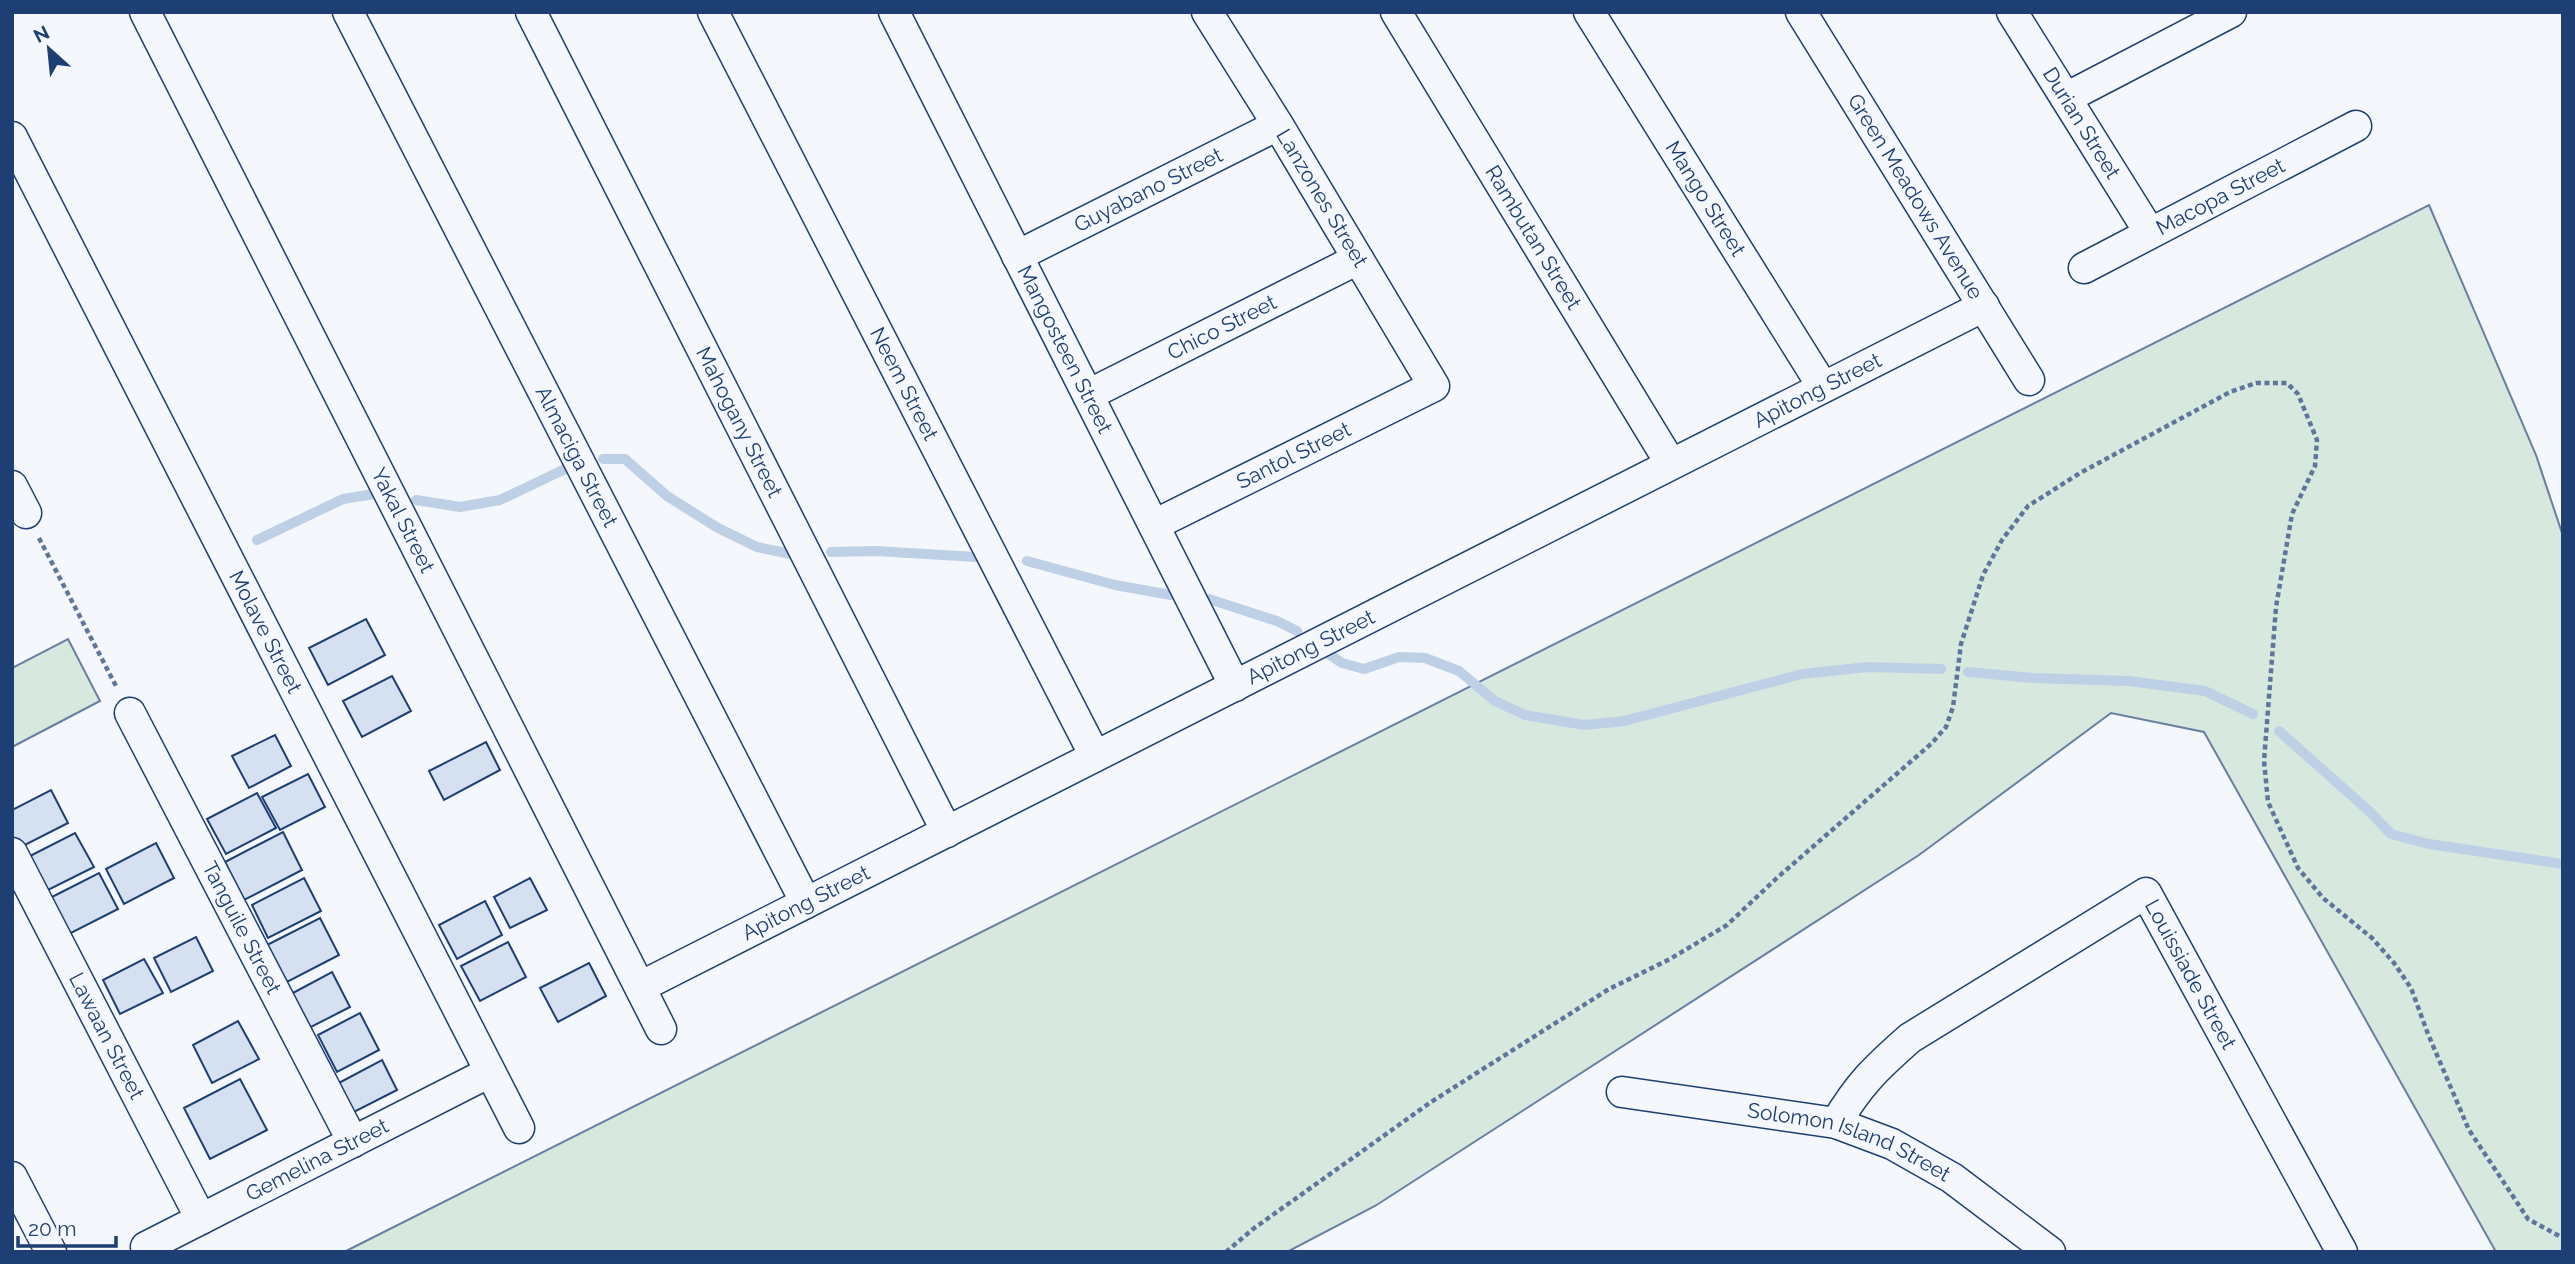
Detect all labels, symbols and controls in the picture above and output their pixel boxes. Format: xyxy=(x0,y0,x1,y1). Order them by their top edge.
north arrow xyxy=(14,14,84,84)
text: N xyxy=(30,21,53,47)
street label: Durian Street xyxy=(2038,62,2126,183)
street label: Green Meadows Avenue xyxy=(1843,89,1989,304)
street label: Lanzones Street xyxy=(1271,124,1374,271)
street label: Mango Street xyxy=(1661,136,1751,261)
street label: Guyabano Street xyxy=(1070,142,1227,237)
street label: Macopa Street xyxy=(2152,152,2289,240)
street label: Rambutan Street xyxy=(1480,161,1587,314)
street label: Mangosteen Street xyxy=(1012,261,1118,437)
street label: Chico Street xyxy=(1163,289,1280,365)
street label: Neem Street xyxy=(865,323,944,444)
street label: Mahogany Street xyxy=(691,343,788,501)
street label: Apitong Street xyxy=(1749,347,1885,433)
street label: Almaciga Street xyxy=(531,382,624,531)
street label: Santol Street xyxy=(1232,416,1355,494)
street label: Yakal Street xyxy=(366,463,440,577)
street label: Molave Street xyxy=(224,566,307,697)
street label: Apitong Street xyxy=(1242,604,1379,689)
street label: Tanguile Street xyxy=(197,857,287,998)
street label: Apitong Street xyxy=(738,860,874,945)
street label: Louissiade Street xyxy=(2140,895,2242,1053)
street label: Lawaan Street xyxy=(64,968,150,1103)
street label: Solomon Island Street xyxy=(1746,1097,1955,1187)
street label: Gemelina Street xyxy=(241,1113,392,1206)
scale bar xyxy=(18,1204,116,1248)
text: 20 m xyxy=(28,1216,76,1241)

